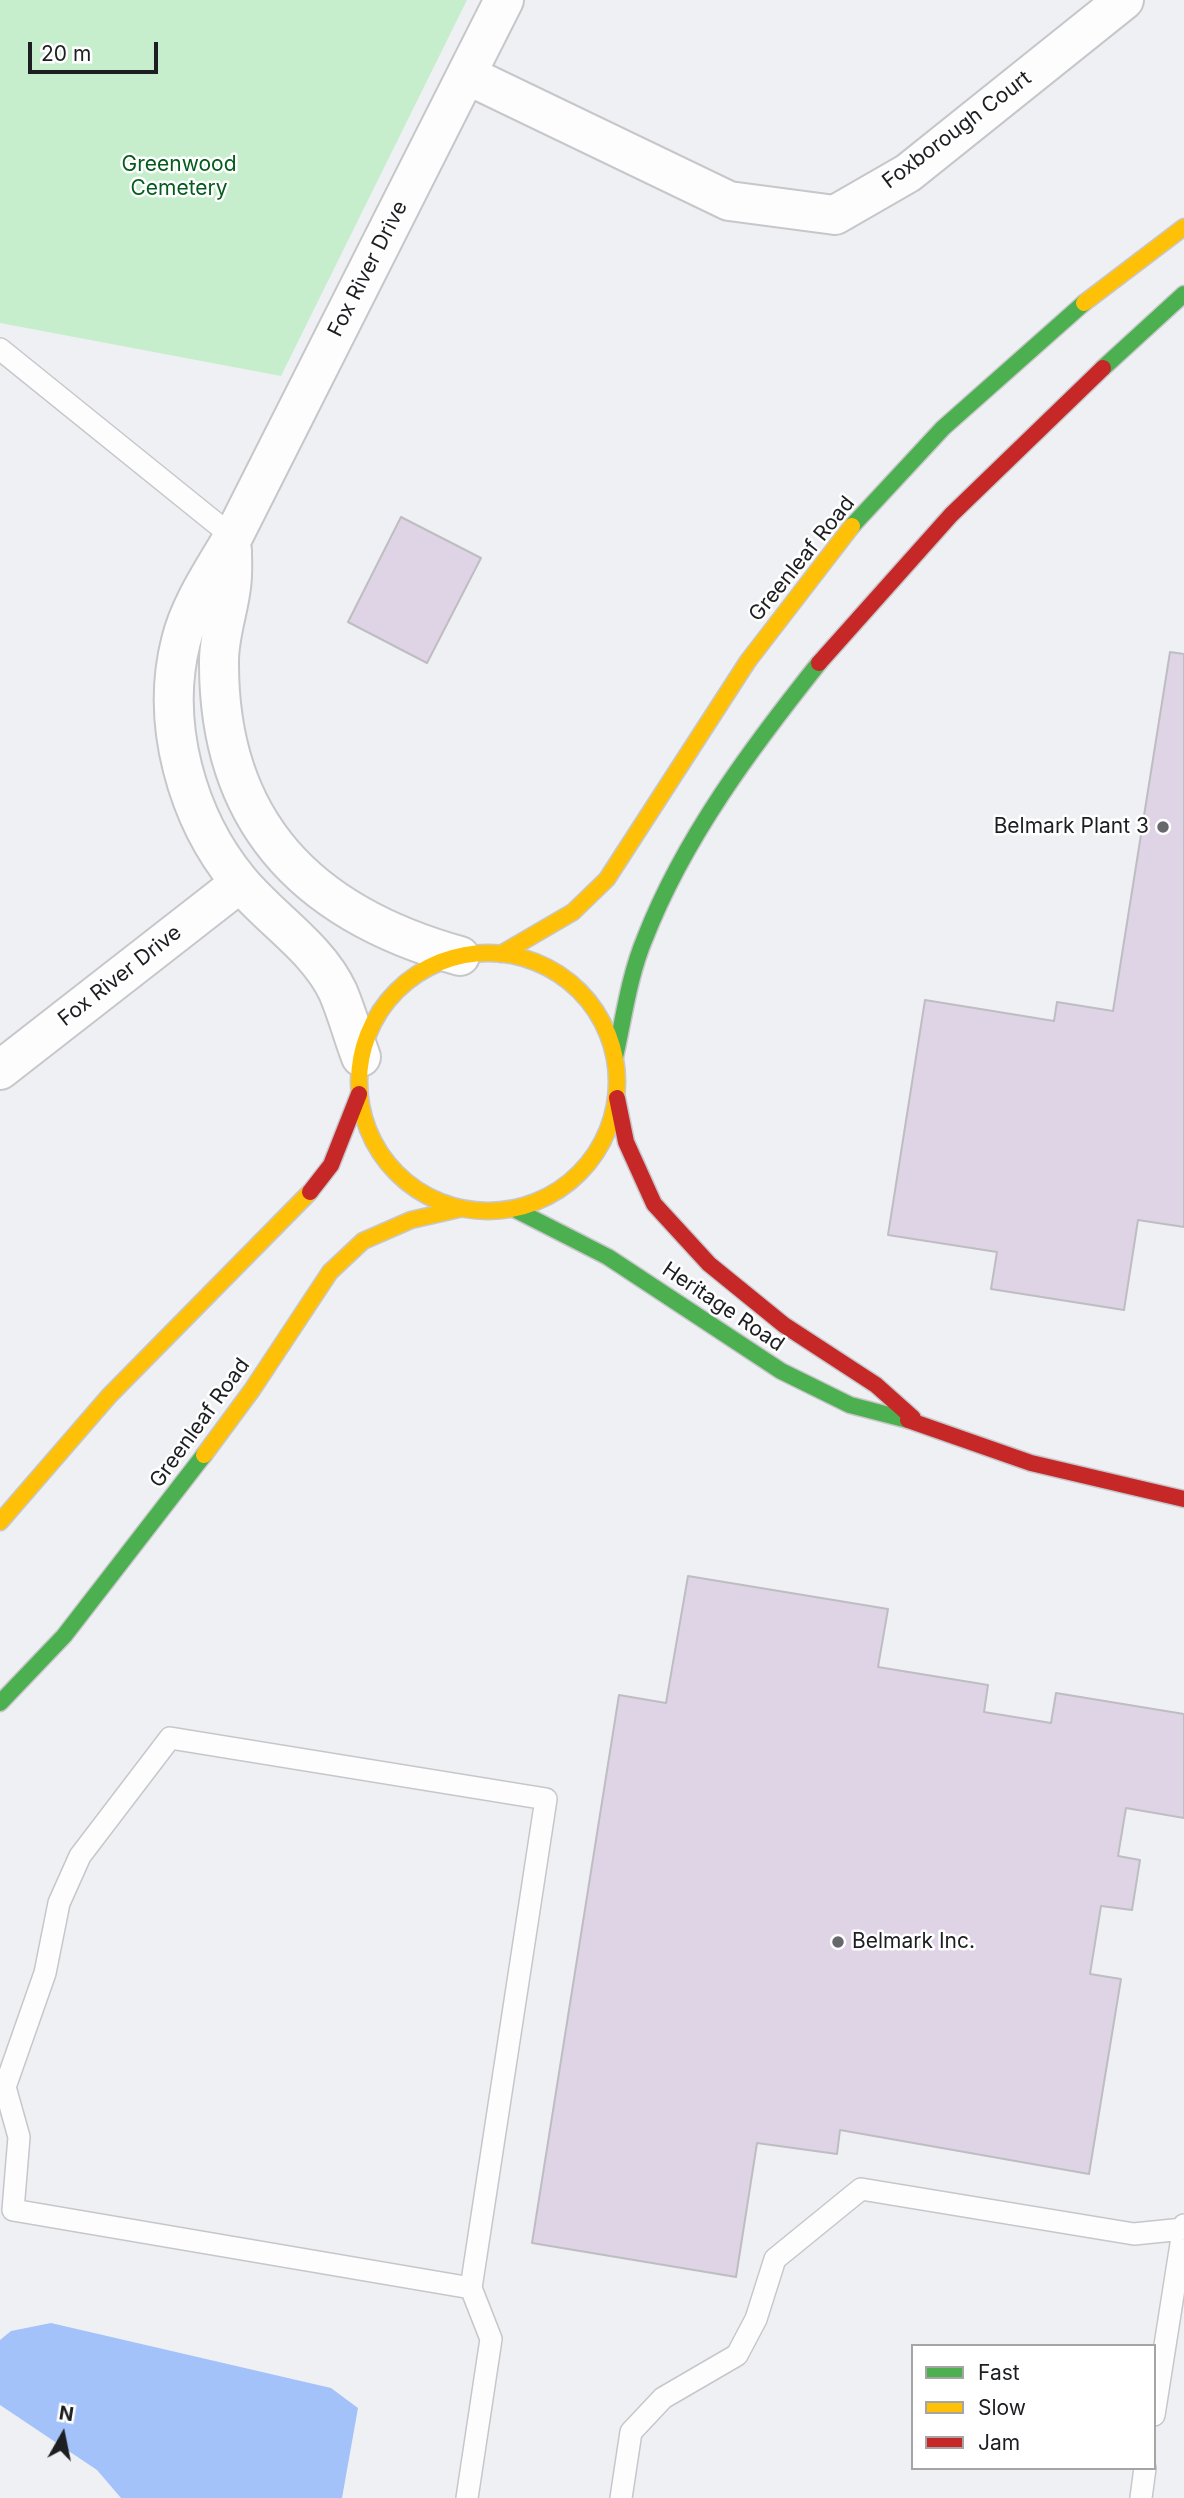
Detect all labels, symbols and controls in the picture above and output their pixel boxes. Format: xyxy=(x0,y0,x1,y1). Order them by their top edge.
scale bar xyxy=(32,28,161,72)
text: 20 m xyxy=(41,41,91,66)
street label: Foxborough Court xyxy=(878,66,1036,194)
park label: Greenwood Cemetery xyxy=(122,152,236,202)
street label: Fox River Drive xyxy=(323,197,413,341)
street label: Greenleaf Road xyxy=(744,491,860,627)
place label: Belmark Plant 3 xyxy=(994,814,1149,840)
marker: Belmark Plant 3 xyxy=(1155,819,1171,835)
street label: Fox River Drive xyxy=(53,920,187,1032)
street label: Heritage Road xyxy=(657,1257,789,1357)
street label: Greenleaf Road xyxy=(145,1353,255,1493)
place label: Belmark Inc. xyxy=(852,1929,975,1955)
marker: Belmark Inc. xyxy=(830,1934,846,1950)
legend xyxy=(911,2344,1156,2470)
text: Fast xyxy=(978,2360,1020,2385)
text: Slow xyxy=(978,2395,1026,2420)
north arrow xyxy=(28,2400,98,2470)
text: N xyxy=(57,2401,75,2426)
text: Jam xyxy=(978,2430,1020,2455)

